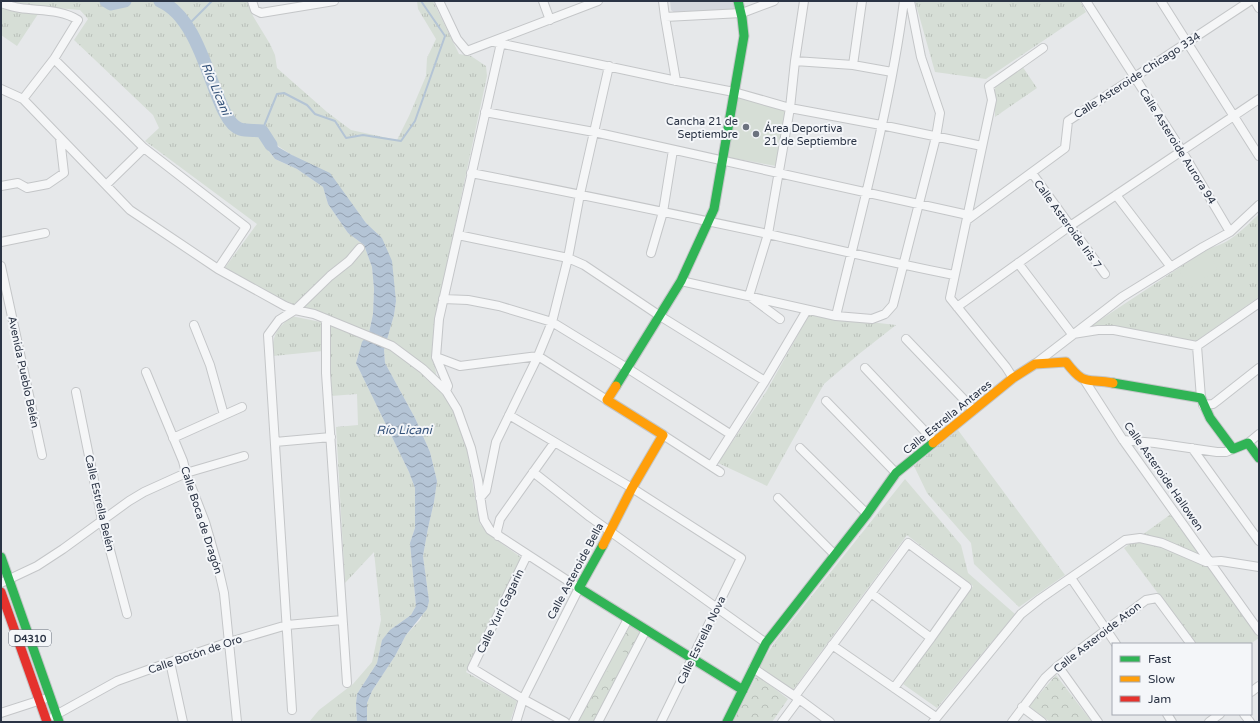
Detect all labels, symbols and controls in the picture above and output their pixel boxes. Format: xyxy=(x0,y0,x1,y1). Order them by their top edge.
street label: Calle Asteroide Chicago 334 xyxy=(1072,30,1203,121)
water label: Río Licani xyxy=(199,61,234,119)
street label: Calle Asteroide Aurora 94 xyxy=(1136,86,1219,207)
place label: Cancha 21 de Septiembre xyxy=(666,115,738,141)
place label: Área Deportiva 21 de Septiembre xyxy=(764,121,857,148)
marker: Cancha 21 de Septiembre xyxy=(741,122,751,132)
marker: Área Deportiva 21 de Septiembre xyxy=(751,129,761,139)
street label: Calle Asteroide Iris 7 xyxy=(1031,177,1104,271)
street label: Avenida Pueblo Belén xyxy=(5,315,42,429)
street label: Calle Estrella Antares xyxy=(900,378,994,457)
street label: Calle Asteroide Hallowen xyxy=(1121,419,1206,533)
water label: Río Licani xyxy=(376,423,434,437)
street label: Calle Estrella Belén xyxy=(82,453,117,553)
street label: Calle Boca de Dragón xyxy=(178,465,225,576)
street label: Calle Asteroide Bella xyxy=(545,521,606,622)
street label: Calle Yuri Gagarin xyxy=(474,567,527,656)
street label: Calle Estrella Nova xyxy=(674,594,729,687)
street label: Calle Asteroide Aton xyxy=(1051,599,1144,676)
road number: D4310 xyxy=(9,630,51,646)
street label: Calle Botón de Oro xyxy=(146,632,244,677)
legend xyxy=(1112,643,1252,715)
text: Fast xyxy=(1148,652,1172,666)
text: Slow xyxy=(1148,672,1175,686)
text: Jam xyxy=(1148,692,1171,706)

